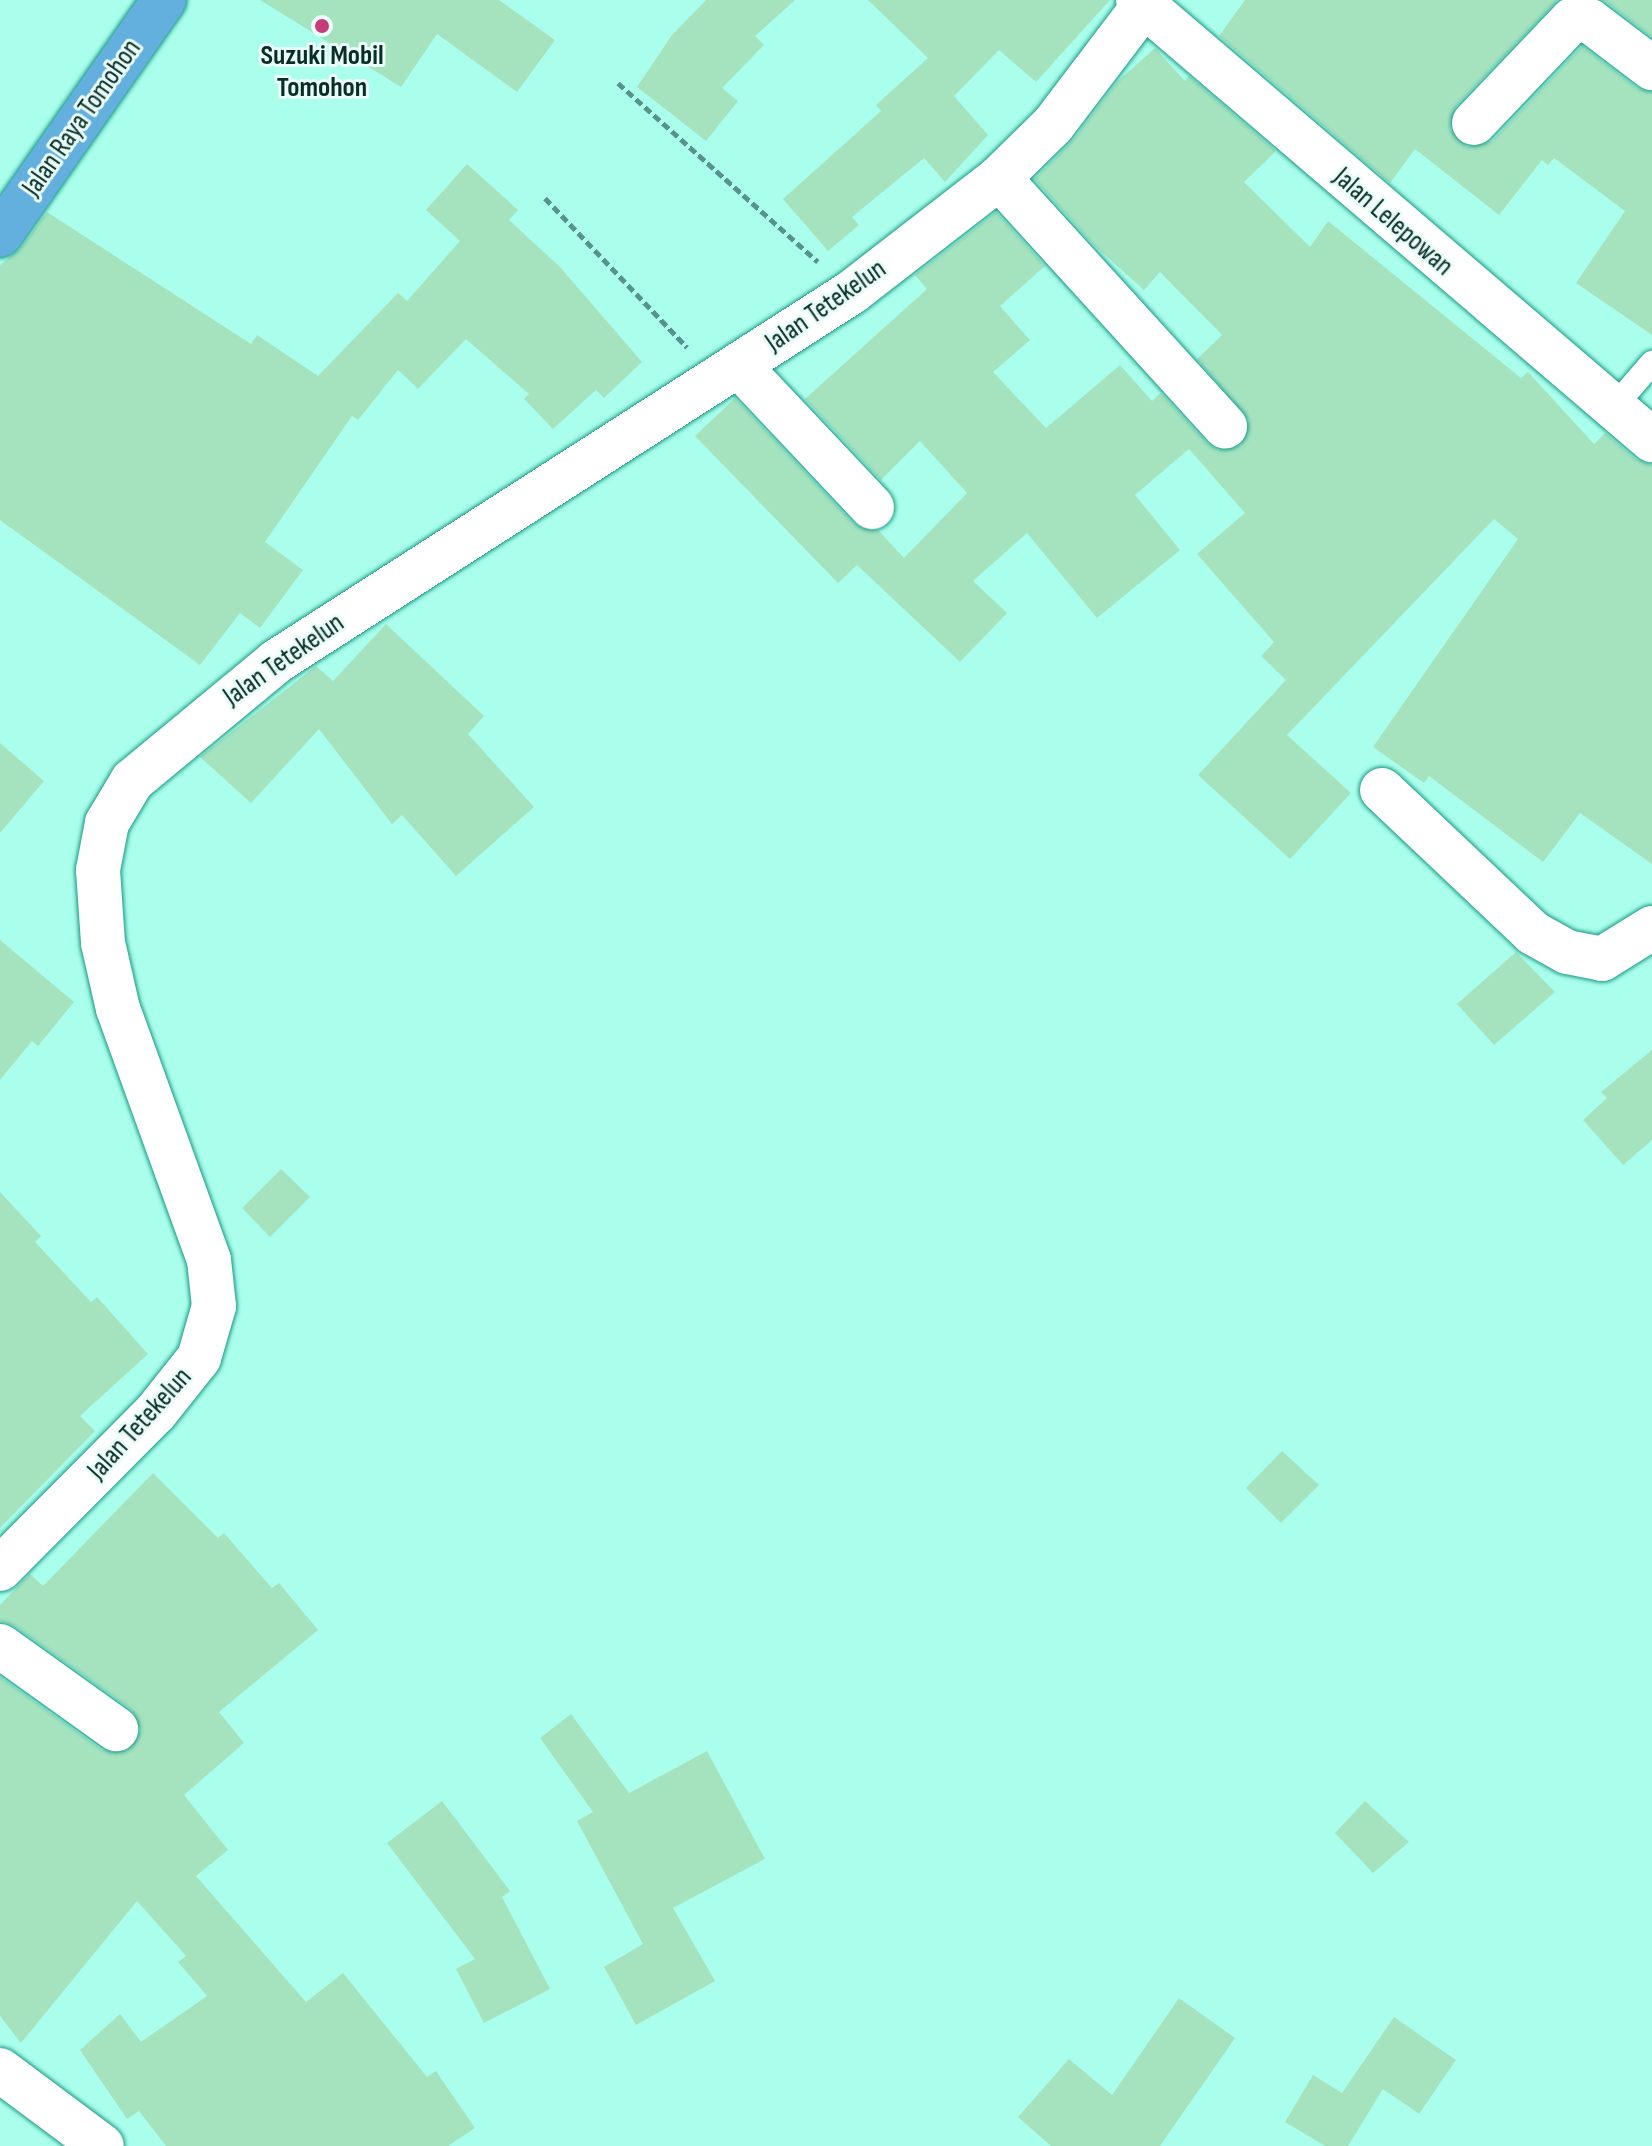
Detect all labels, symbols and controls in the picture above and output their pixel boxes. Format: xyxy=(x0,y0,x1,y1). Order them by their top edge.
marker: Suzuki Mobil Tomohon xyxy=(313,17,331,35)
street label: Jalan Raya Tomohon xyxy=(15,33,149,203)
place label: Suzuki Mobil Tomohon xyxy=(260,39,384,105)
street label: Jalan Lelepowan xyxy=(1326,161,1460,283)
street label: Jalan Tetekelun xyxy=(759,252,893,360)
street label: Jalan Tetekelun xyxy=(217,606,351,714)
street label: Jalan Tetekelun xyxy=(81,1361,199,1487)

